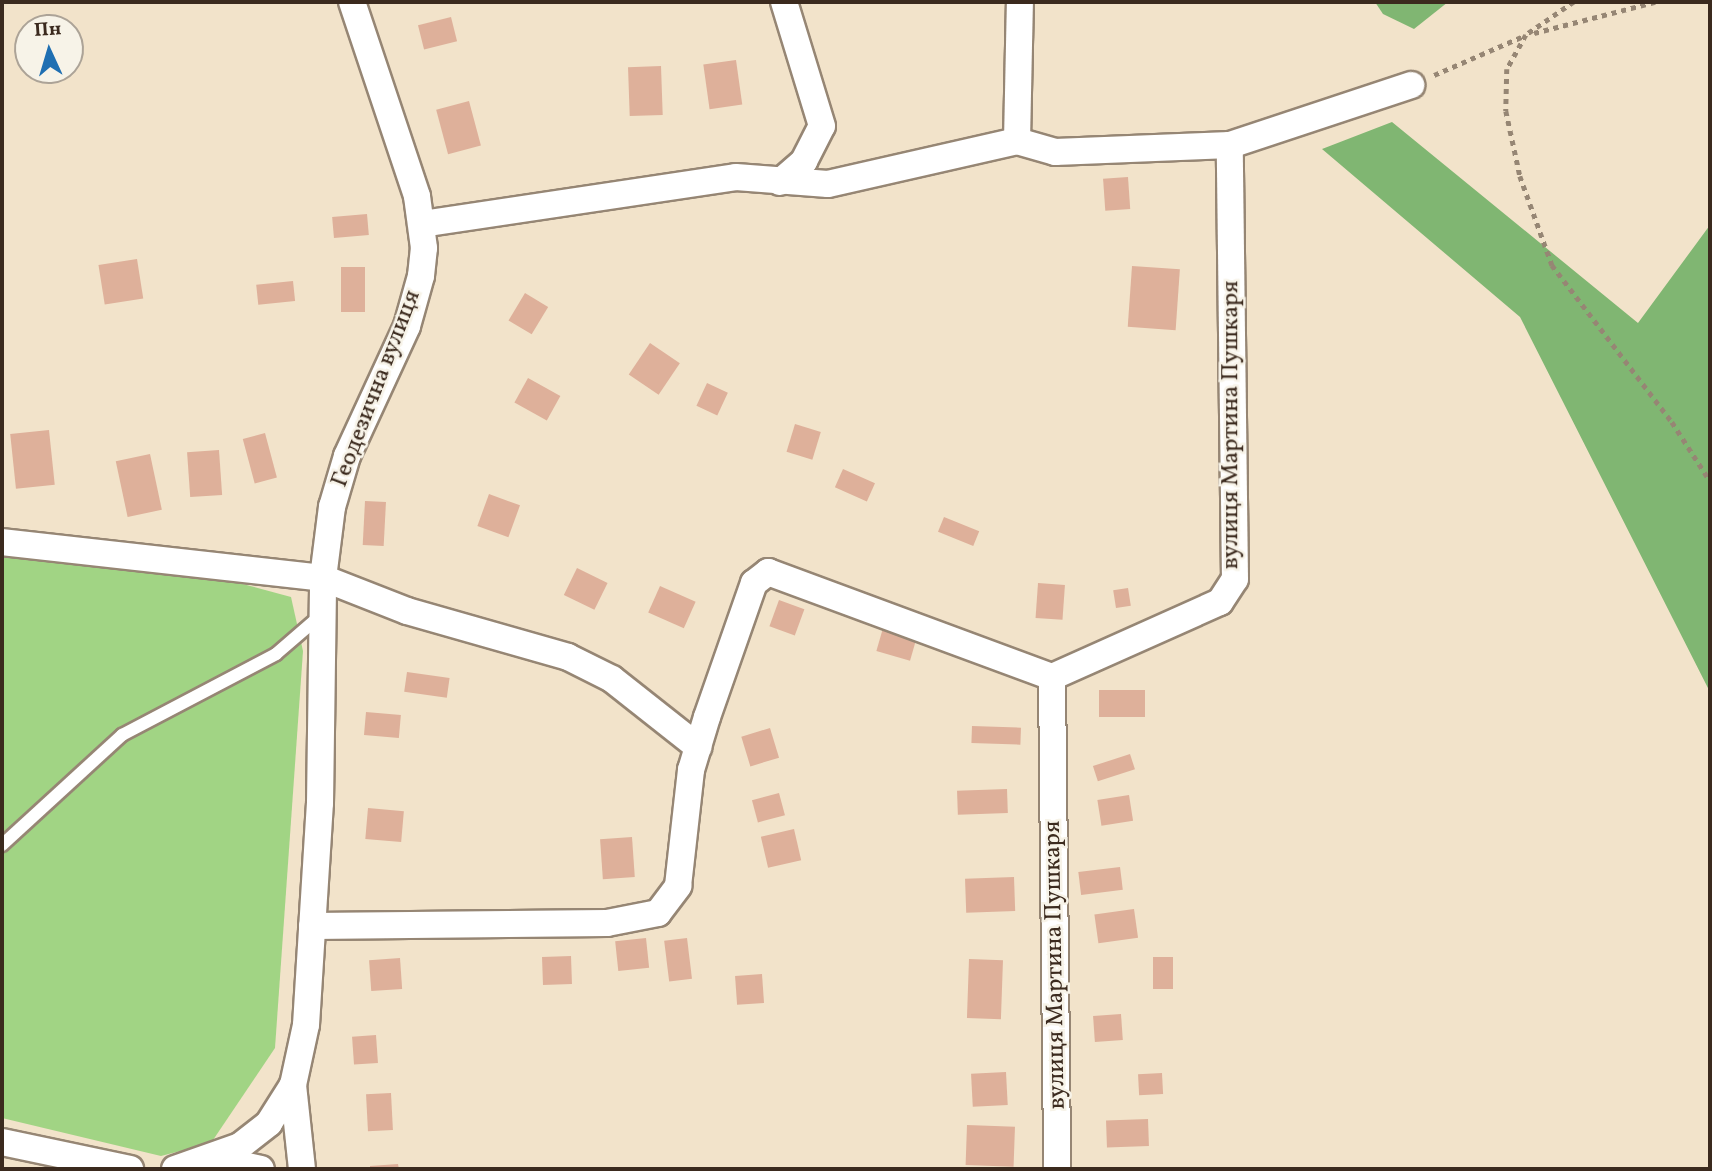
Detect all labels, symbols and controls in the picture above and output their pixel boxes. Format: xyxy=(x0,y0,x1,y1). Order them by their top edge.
north arrow xyxy=(14,14,84,84)
text: Пн xyxy=(33,16,62,44)
street label: вулиця Мартина Пушкаря xyxy=(1218,281,1246,569)
street label: Геодезична вулиця xyxy=(326,286,428,492)
street label: вулиця Мартина Пушкаря xyxy=(1039,820,1073,1110)

